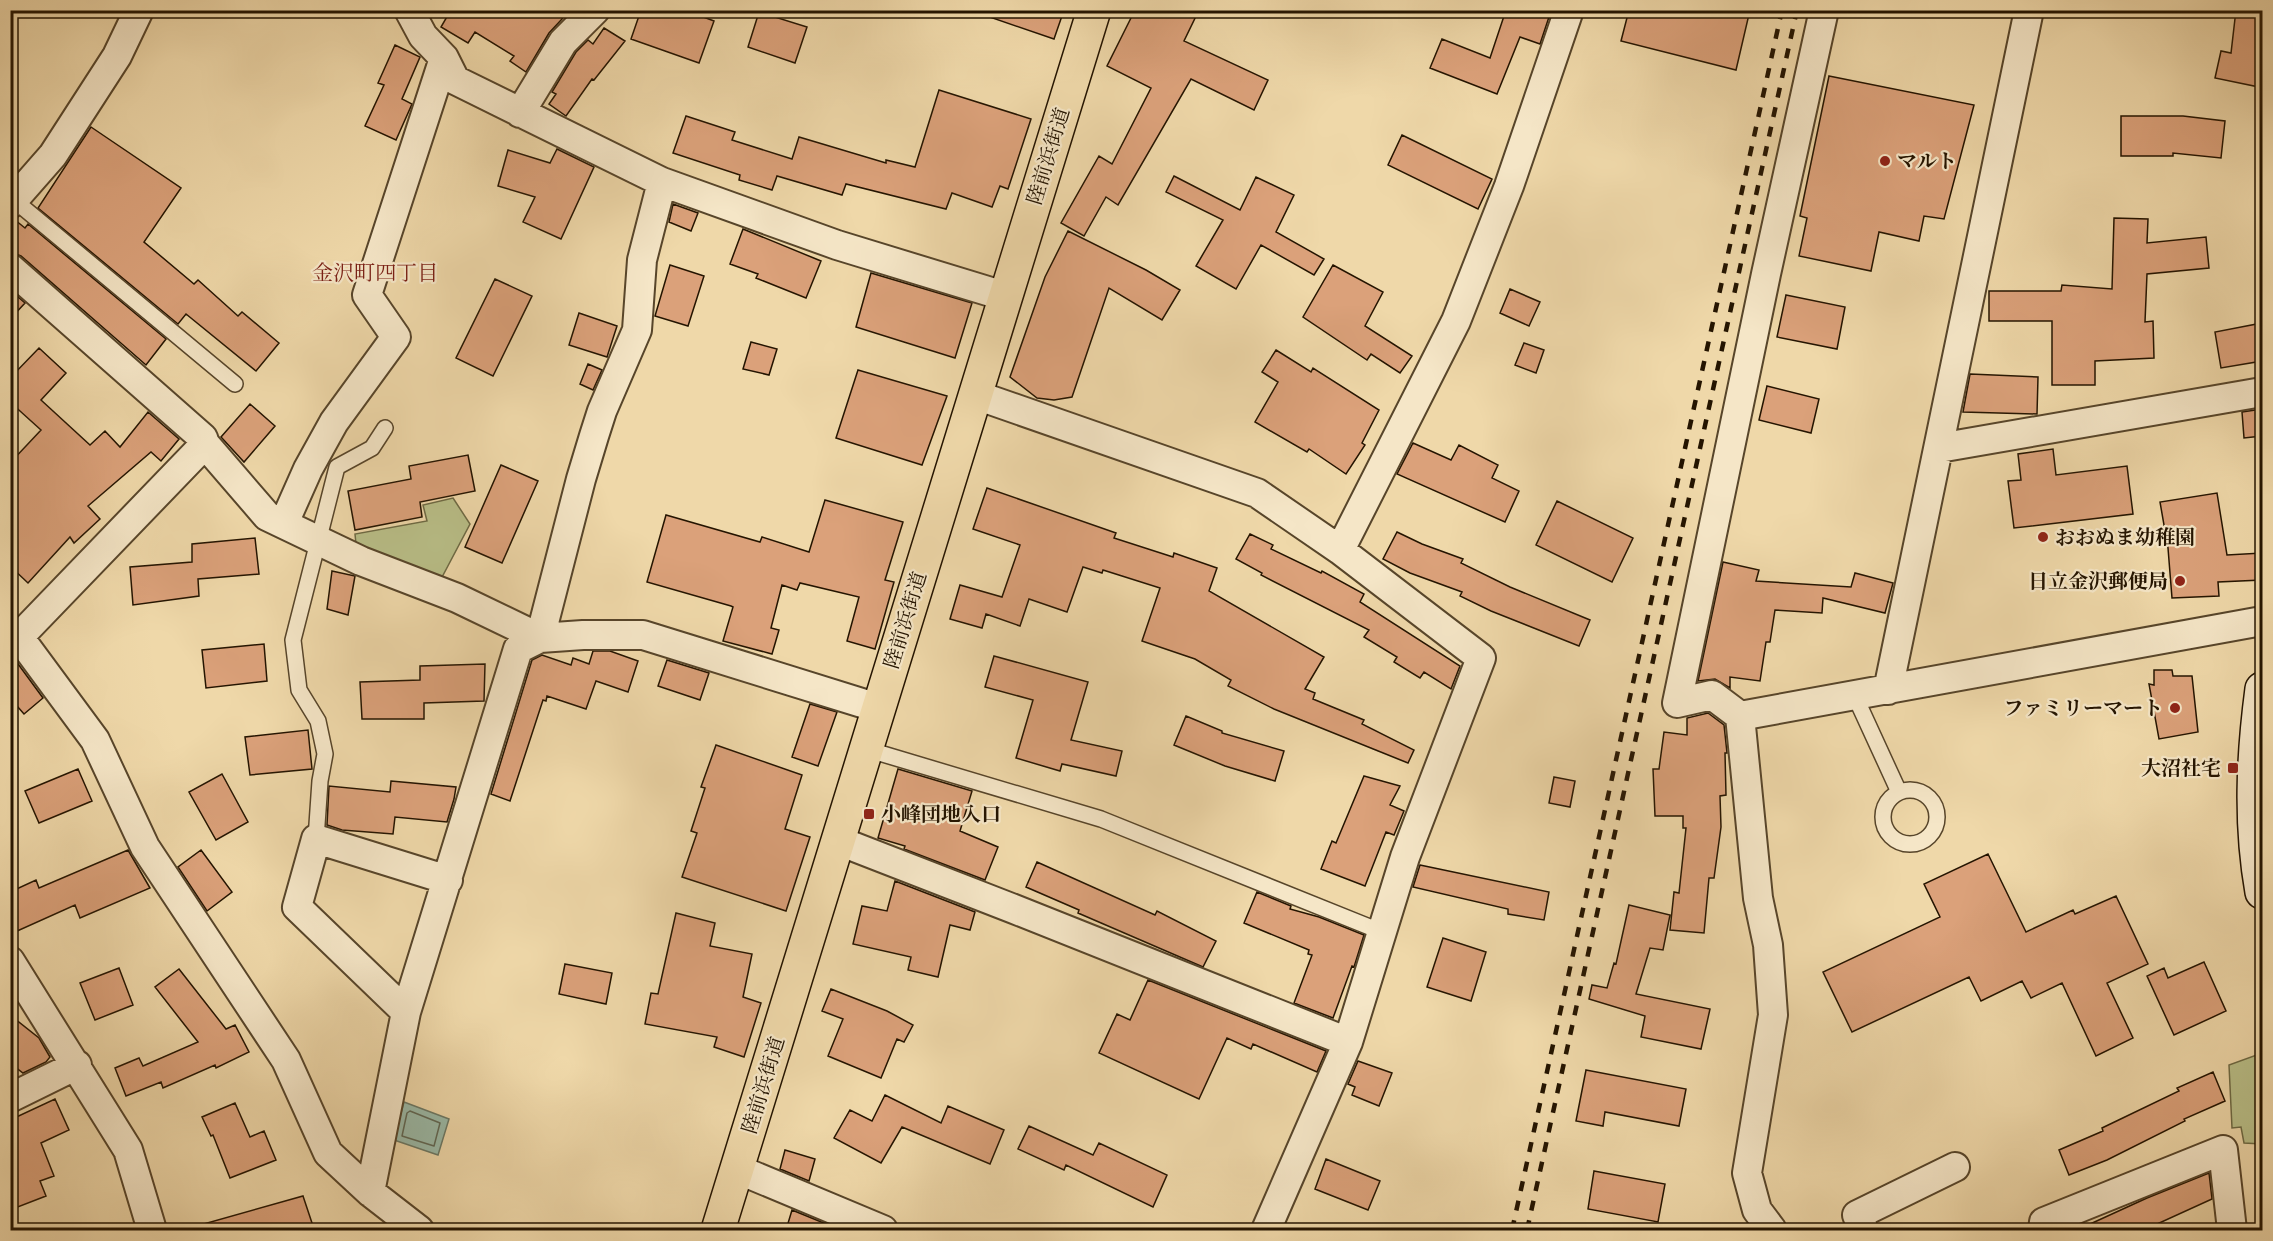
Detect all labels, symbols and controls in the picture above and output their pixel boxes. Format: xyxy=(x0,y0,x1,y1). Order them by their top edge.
street label: 陸前浜街道 xyxy=(1021,104,1075,208)
place label: マルト xyxy=(1897,148,1957,174)
marker: マルト xyxy=(1878,154,1892,168)
district label: 金沢町四丁目 xyxy=(312,259,438,286)
place label: おおぬま幼稚園 xyxy=(2055,524,2195,550)
marker: おおぬま幼稚園 xyxy=(2036,530,2050,544)
street label: 陸前浜街道 xyxy=(878,568,932,672)
place label: 日立金沢郵便局 xyxy=(2028,568,2168,594)
marker: 日立金沢郵便局 xyxy=(2173,574,2187,588)
place label: ファミリーマート xyxy=(2003,695,2163,721)
marker: ファミリーマート xyxy=(2168,701,2182,715)
place label: 大沼社宅 xyxy=(2141,755,2221,781)
marker: 大沼社宅 xyxy=(2226,761,2240,775)
place label: 小峰団地入口 xyxy=(881,801,1001,827)
marker: 小峰団地入口 xyxy=(862,807,876,821)
street label: 陸前浜街道 xyxy=(736,1033,790,1137)

